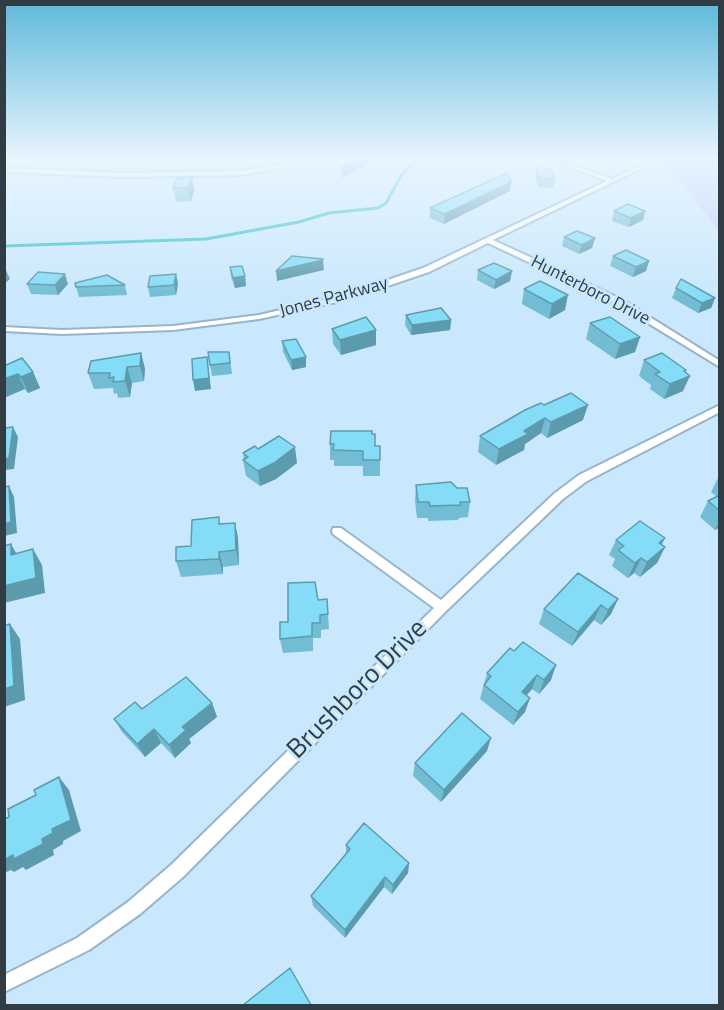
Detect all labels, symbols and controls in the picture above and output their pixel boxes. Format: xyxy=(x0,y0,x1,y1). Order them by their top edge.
street label: Hunterboro Drive xyxy=(527,252,653,330)
street label: Jones Parkway xyxy=(277,273,391,323)
street label: Brushboro Drive xyxy=(281,613,435,767)

